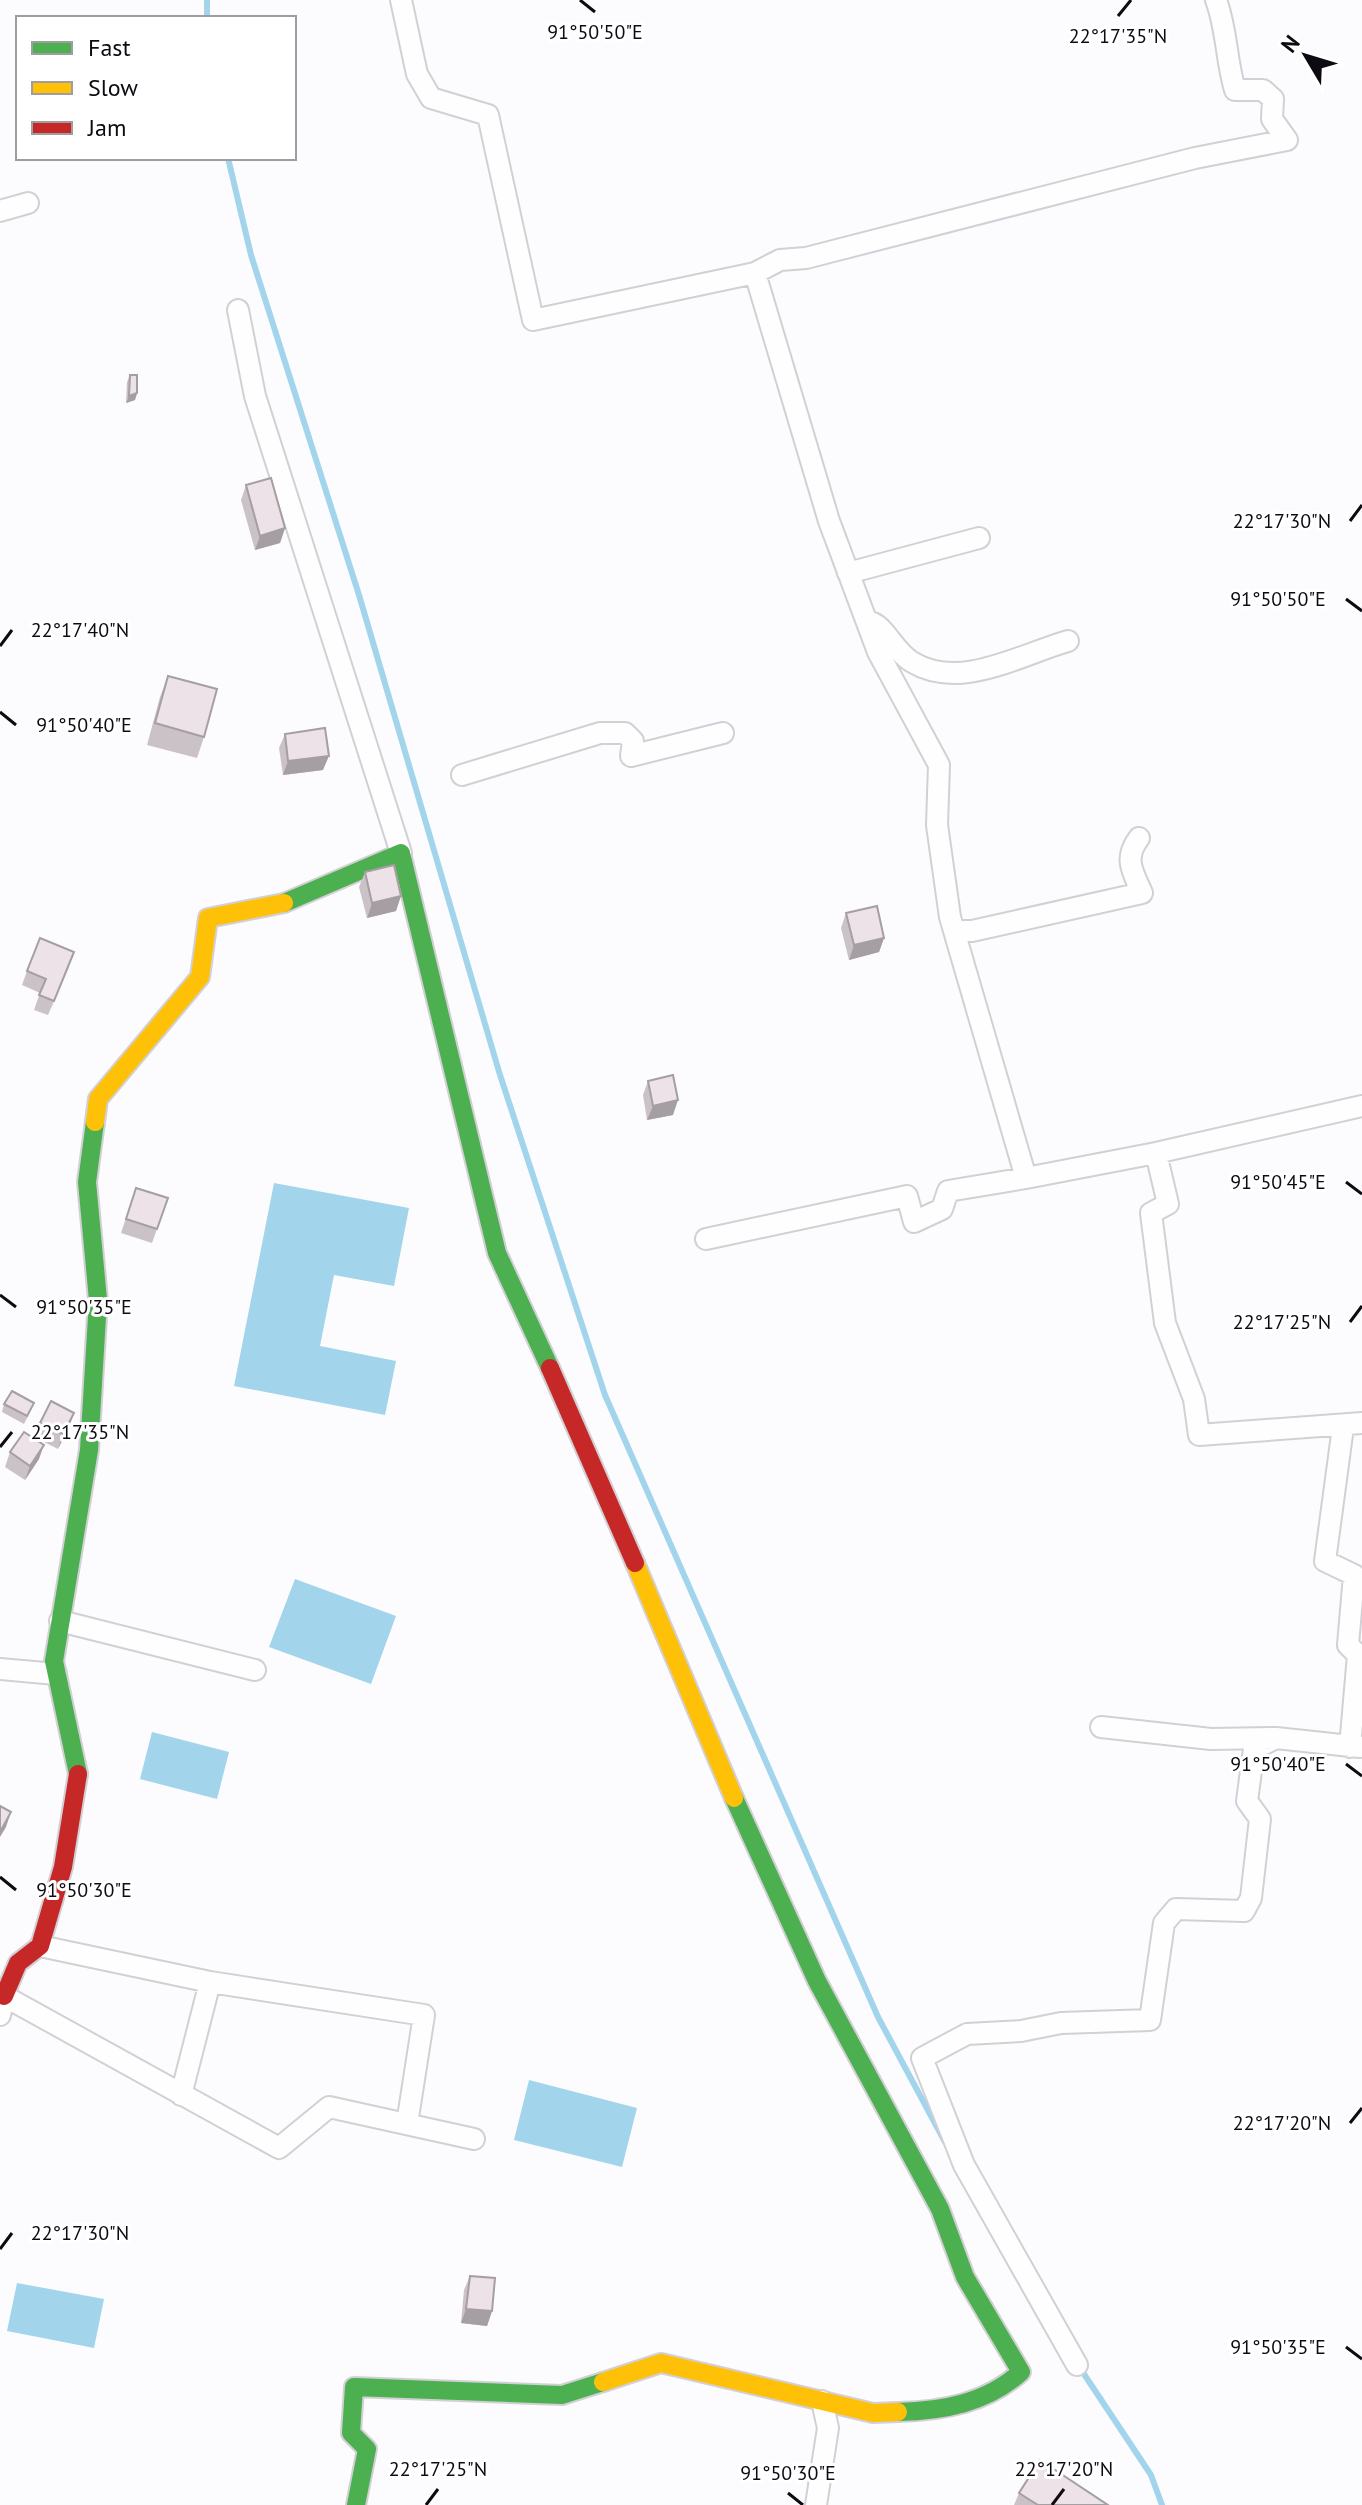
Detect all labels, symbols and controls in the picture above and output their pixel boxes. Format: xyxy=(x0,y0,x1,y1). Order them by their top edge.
legend xyxy=(16,16,296,160)
north arrow xyxy=(1266,16,1346,96)
text: 91°50'50"E xyxy=(547,19,643,45)
text: 22°17'35"N xyxy=(1069,23,1167,49)
text: N xyxy=(1275,29,1306,58)
text: Fast xyxy=(88,32,131,63)
text: Slow xyxy=(88,72,138,103)
text: Jam xyxy=(87,112,126,143)
text: 22°17'30"N xyxy=(1233,508,1331,534)
text: 91°50'50"E xyxy=(1230,586,1326,612)
text: 22°17'40"N xyxy=(31,617,129,643)
text: 91°50'40"E xyxy=(36,712,132,738)
text: 91°50'45"E xyxy=(1230,1169,1326,1195)
text: 91°50'35"E xyxy=(36,1294,132,1320)
text: 22°17'25"N xyxy=(1233,1309,1331,1335)
text: 22°17'35"N xyxy=(31,1419,129,1445)
text: 91°50'40"E xyxy=(1230,1751,1326,1777)
text: 91°50'30"E xyxy=(36,1877,132,1903)
text: 22°17'20"N xyxy=(1233,2110,1331,2136)
text: 22°17'30"N xyxy=(31,2220,129,2246)
text: 91°50'35"E xyxy=(1230,2334,1326,2360)
text: 22°17'25"N xyxy=(389,2456,487,2482)
text: 22°17'20"N xyxy=(1015,2456,1113,2482)
text: 91°50'30"E xyxy=(740,2460,836,2486)

